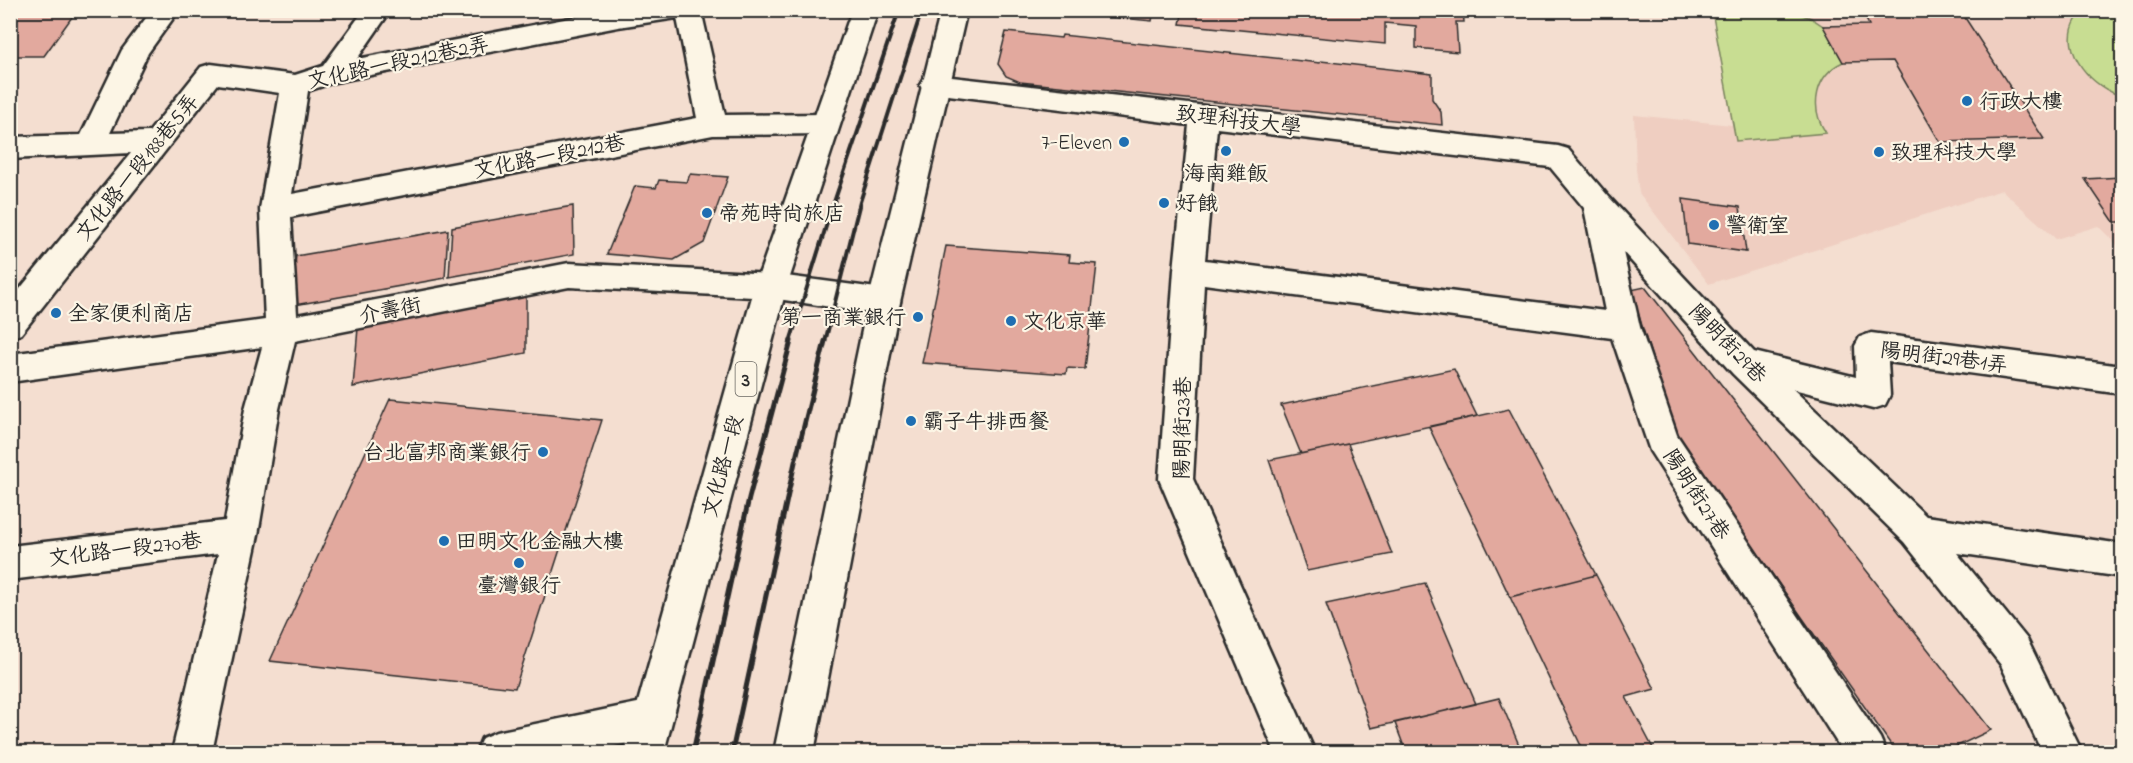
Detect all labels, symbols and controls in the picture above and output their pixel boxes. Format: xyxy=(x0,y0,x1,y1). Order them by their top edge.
street label: 文化路一段212巷2弄 xyxy=(305,30,492,98)
street label: 文化路一段188巷5弄 xyxy=(70,88,207,248)
place label: 行政大樓 xyxy=(1979,88,2063,118)
marker: 行政大樓 xyxy=(1960,94,1974,108)
street label: 致理科技大學 xyxy=(1174,99,1303,145)
street label: 文化路一段212巷 xyxy=(471,129,628,187)
place label: 7-Eleven xyxy=(1041,129,1112,159)
marker: 7-Eleven xyxy=(1117,135,1131,149)
place label: 致理科技大學 xyxy=(1891,139,2017,169)
marker: 海南雞飯 xyxy=(1219,144,1233,158)
marker: 致理科技大學 xyxy=(1872,145,1886,159)
place label: 海南雞飯 xyxy=(1184,160,1268,190)
place label: 好餓 xyxy=(1176,190,1218,220)
marker: 好餓 xyxy=(1157,196,1171,210)
place label: 帝苑時尚旅店 xyxy=(719,200,845,230)
marker: 帝苑時尚旅店 xyxy=(700,206,714,220)
place label: 警衛室 xyxy=(1726,212,1789,242)
marker: 警衛室 xyxy=(1707,218,1721,232)
street label: 介壽街 xyxy=(357,291,424,333)
street label: 陽明街29巷 xyxy=(1681,298,1772,391)
place label: 全家便利商店 xyxy=(68,300,194,330)
place label: 第一商業銀行 xyxy=(780,304,906,334)
marker: 全家便利商店 xyxy=(49,306,63,320)
place label: 文化京華 xyxy=(1023,308,1107,338)
marker: 第一商業銀行 xyxy=(911,310,925,324)
marker: 文化京華 xyxy=(1004,314,1018,328)
street label: 陽明街29巷1弄 xyxy=(1878,336,2009,382)
road number: 3 xyxy=(736,362,756,396)
street label: 陽明街23巷 xyxy=(1168,376,1200,480)
place label: 霸子牛排西餐 xyxy=(923,408,1049,438)
street label: 文化路一段 xyxy=(696,412,752,521)
marker: 霸子牛排西餐 xyxy=(904,414,918,428)
place label: 台北富邦商業銀行 xyxy=(363,439,531,469)
street label: 陽明街27巷 xyxy=(1655,444,1736,546)
marker: 台北富邦商業銀行 xyxy=(536,445,550,459)
street label: 文化路一段270巷 xyxy=(47,527,204,575)
place label: 田明文化金融大樓 xyxy=(456,528,624,558)
marker: 田明文化金融大樓 xyxy=(437,534,451,548)
marker: 臺灣銀行 xyxy=(512,556,526,570)
place label: 臺灣銀行 xyxy=(477,572,561,602)

